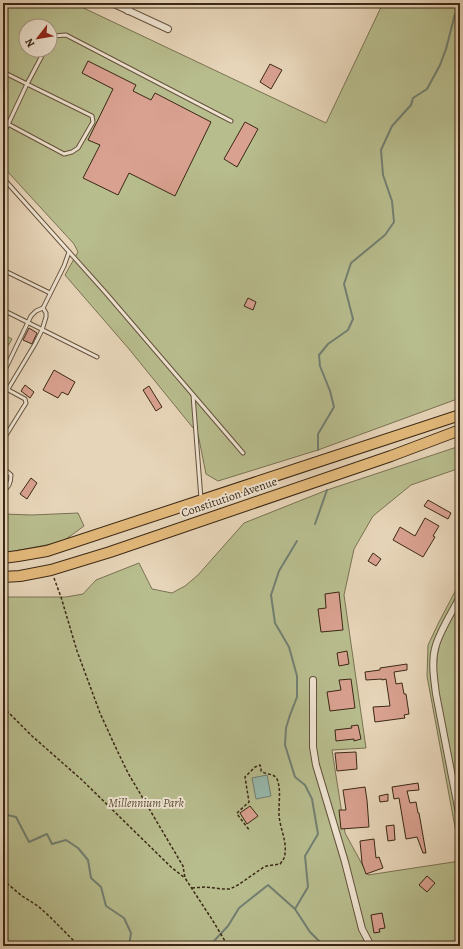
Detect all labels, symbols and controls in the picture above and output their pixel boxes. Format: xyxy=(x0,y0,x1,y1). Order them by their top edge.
north arrow xyxy=(18,18,58,58)
text: N xyxy=(21,36,38,50)
street label: Constitution Avenue xyxy=(179,473,279,521)
park label: Millennium Park xyxy=(108,795,185,811)

